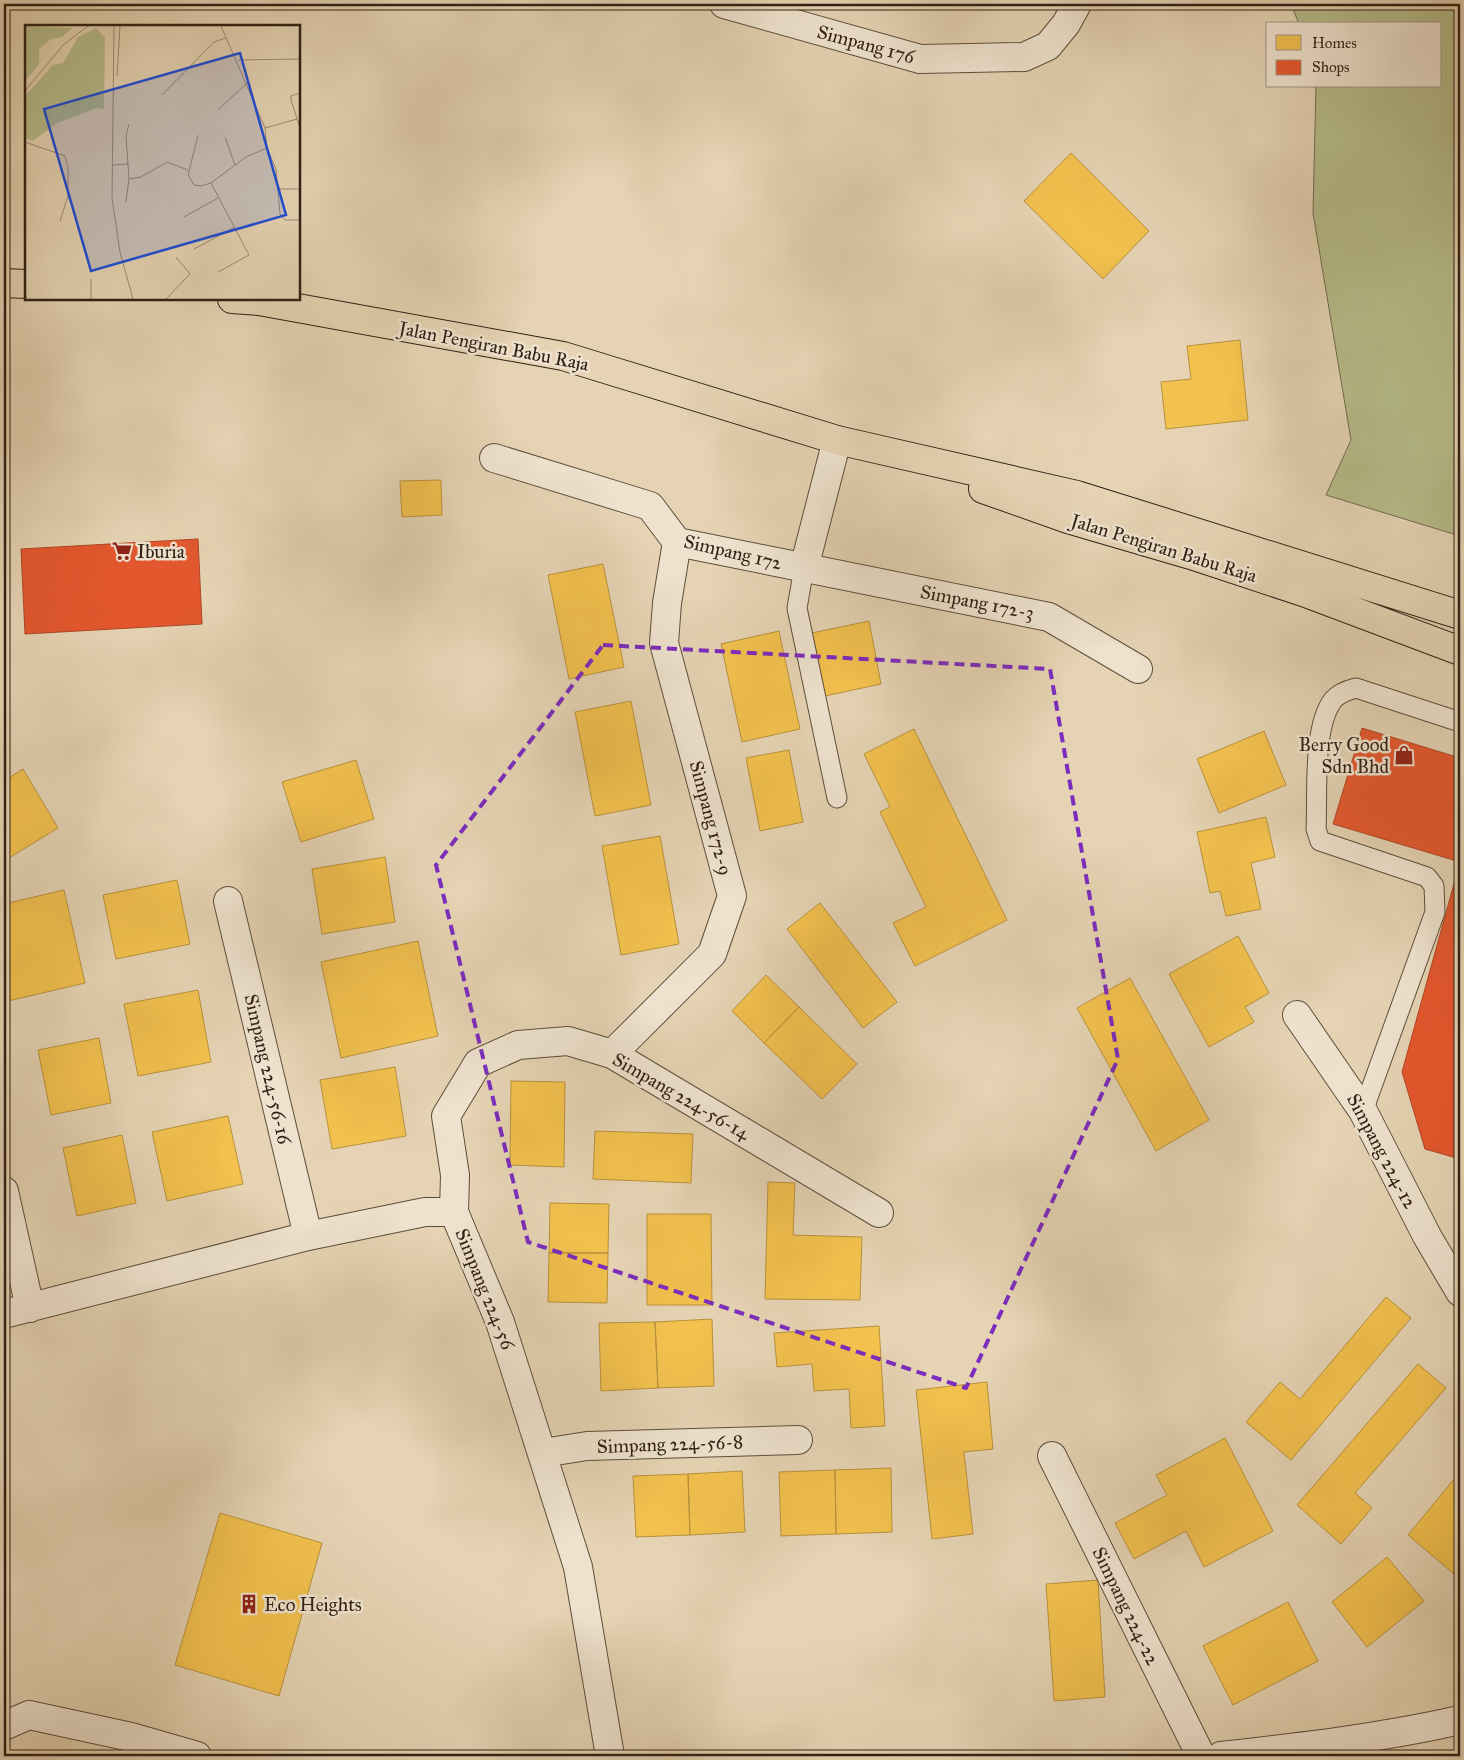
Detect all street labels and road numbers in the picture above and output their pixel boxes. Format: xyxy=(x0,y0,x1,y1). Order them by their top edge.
street label: Simpang 176 xyxy=(814,20,919,69)
street label: Jalan Pengiran Babu Raja xyxy=(395,316,592,377)
street label: Jalan Pengiran Babu Raja xyxy=(1066,508,1261,588)
street label: Simpang 172 xyxy=(682,530,785,576)
street label: Simpang 172-3 xyxy=(918,580,1036,625)
street label: Simpang 172-9 xyxy=(684,758,737,878)
street label: Simpang 224-56-16 xyxy=(239,992,297,1148)
street label: Simpang 224-56-14 xyxy=(608,1047,754,1146)
street label: Simpang 224-12 xyxy=(1341,1090,1422,1213)
street label: Simpang 224-56 xyxy=(449,1225,520,1354)
street label: Simpang 224-56-8 xyxy=(596,1430,744,1459)
street label: Simpang 224-22 xyxy=(1087,1543,1165,1670)

